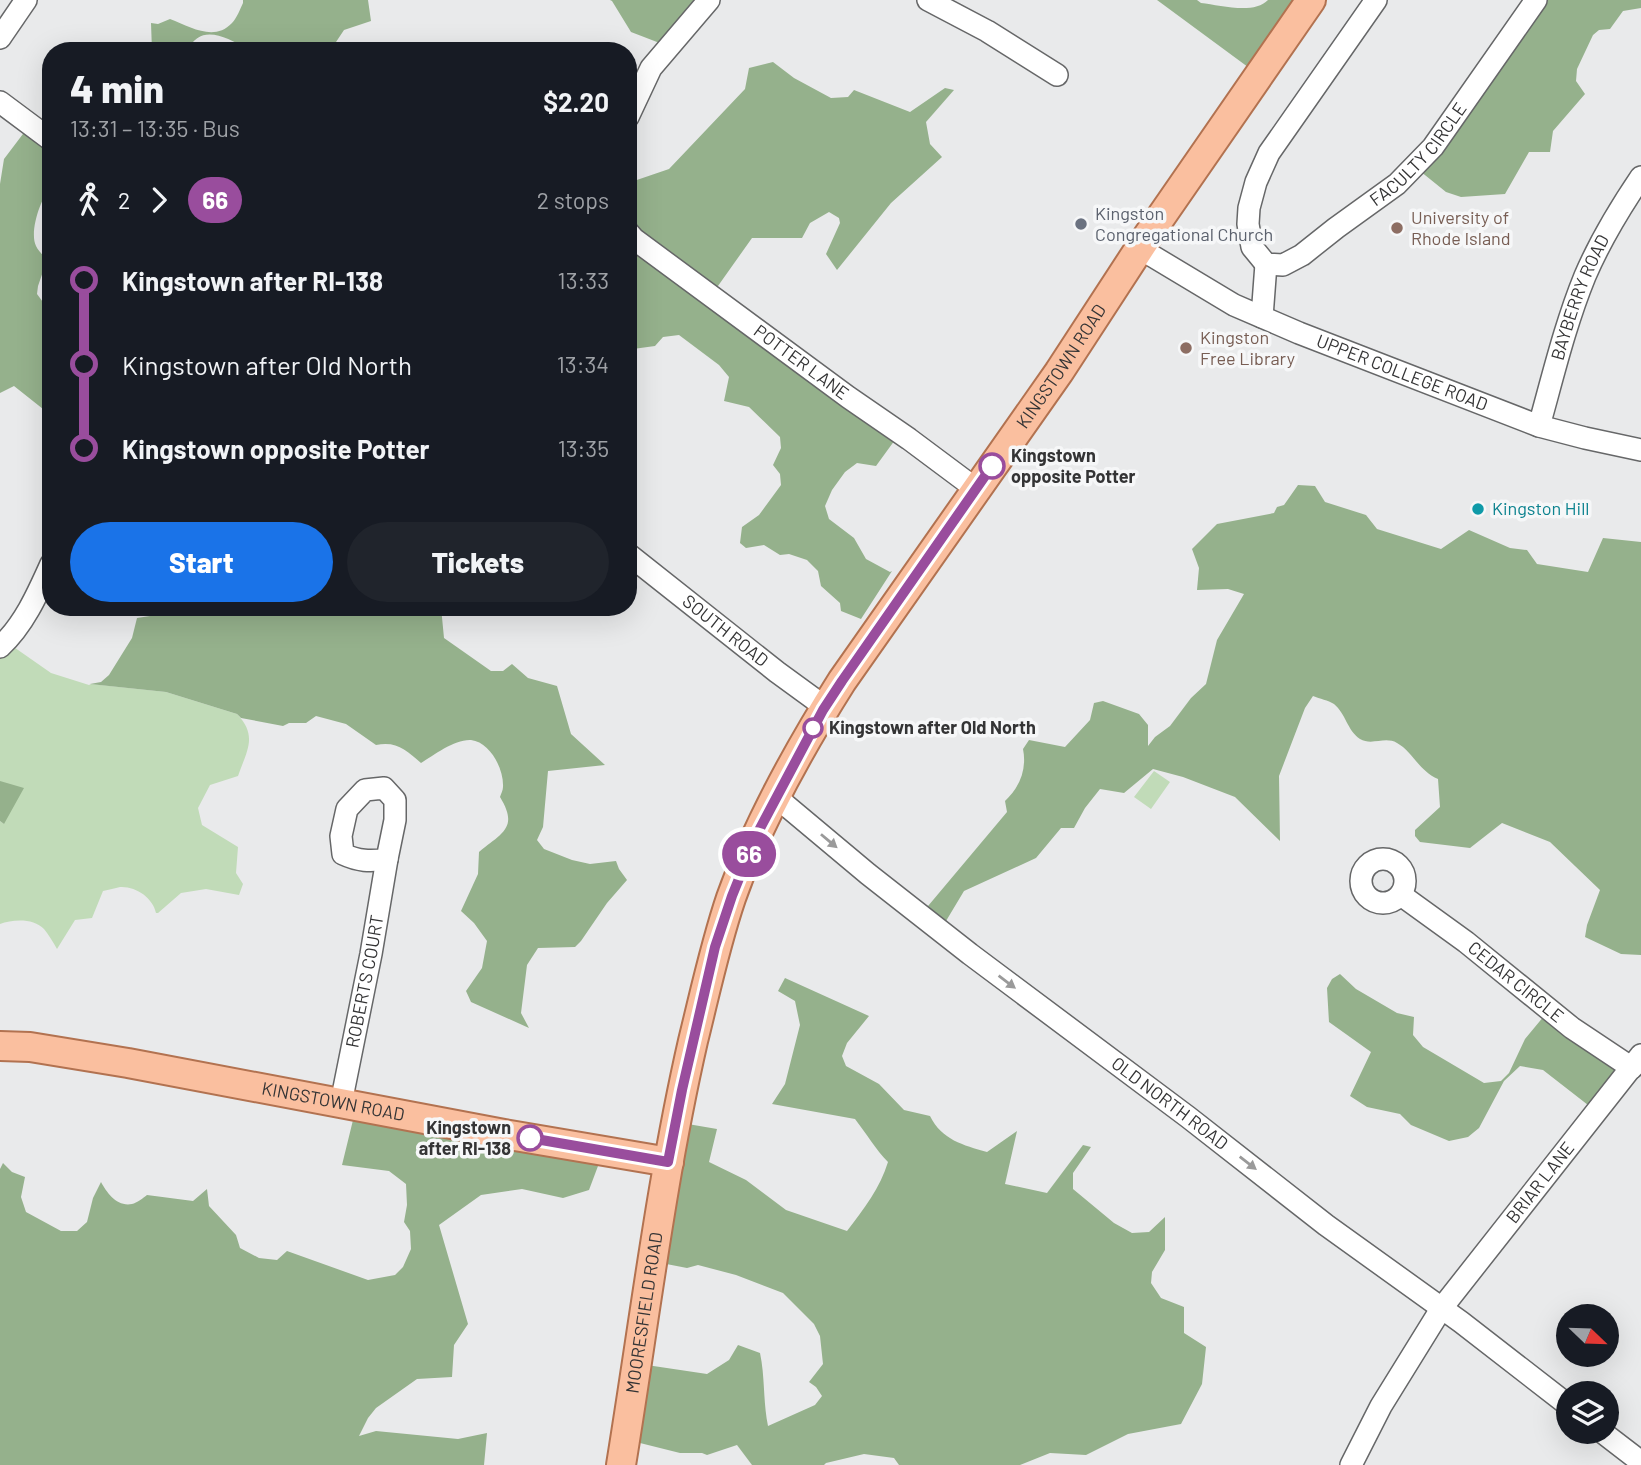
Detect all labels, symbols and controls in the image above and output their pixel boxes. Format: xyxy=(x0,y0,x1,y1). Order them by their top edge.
text: 4 min xyxy=(70,65,164,111)
text: $2.20 xyxy=(543,86,609,117)
street label: FACULTY CIRCLE xyxy=(1365,98,1471,210)
text: 13:31 – 13:35 · Bus xyxy=(70,114,240,142)
icon: walk xyxy=(70,181,108,219)
icon: forward xyxy=(140,181,178,219)
text: 66 xyxy=(202,185,228,214)
text: 2 xyxy=(118,186,130,214)
text: 2 stops xyxy=(537,186,609,214)
place label: Kingston Congregational Church xyxy=(1095,202,1273,245)
place label: University of Rhode Island xyxy=(1411,206,1511,249)
marker: Kingston Congregational Church xyxy=(1073,216,1089,232)
marker: University of Rhode Island xyxy=(1389,220,1405,236)
street label: BAYBERRY ROAD xyxy=(1546,231,1613,363)
text: Kingstown after RI-138 xyxy=(122,265,383,296)
text: 13:33 xyxy=(558,266,609,294)
street label: KINGSTOWN ROAD xyxy=(1011,300,1110,432)
street label: POTTER LANE xyxy=(750,319,854,404)
place label: Kingston Free Library xyxy=(1200,326,1295,369)
street label: UPPER COLLEGE ROAD xyxy=(1314,329,1491,415)
marker: Kingston Free Library xyxy=(1178,340,1194,356)
text: Kingstown after Old North xyxy=(122,349,412,380)
text: 13:34 xyxy=(557,350,609,378)
text: Kingstown opposite Potter xyxy=(122,433,430,464)
text: 13:35 xyxy=(558,434,609,462)
place label: Kingstown opposite Potter xyxy=(1011,444,1136,487)
marker: Kingstown opposite Potter xyxy=(979,453,1005,479)
place label: Kingston Hill xyxy=(1492,497,1589,519)
marker: Kingston Hill xyxy=(1470,501,1486,517)
button: Start xyxy=(70,522,333,602)
button: Tickets xyxy=(347,522,609,602)
street label: SOUTH ROAD xyxy=(679,590,773,671)
place label: Kingstown after Old North xyxy=(829,716,1036,738)
marker: Kingstown after Old North xyxy=(803,718,823,738)
line badge: 66 xyxy=(718,831,780,877)
one-way arrow xyxy=(820,833,837,848)
text: 66 xyxy=(736,839,762,868)
street label: ROBERTS COURT xyxy=(340,913,387,1050)
street label: CEDAR CIRCLE xyxy=(1464,936,1568,1027)
one-way arrow xyxy=(998,974,1016,989)
street label: OLD NORTH ROAD xyxy=(1108,1052,1233,1154)
street label: KINGSTOWN ROAD xyxy=(260,1076,407,1125)
place label: Kingstown after RI-138 xyxy=(419,1116,511,1159)
marker: Kingstown after RI-138 xyxy=(517,1125,543,1151)
street label: BRIAR LANE xyxy=(1501,1137,1578,1227)
one-way arrow xyxy=(1238,1156,1256,1171)
street label: MOORESFIELD ROAD xyxy=(620,1230,667,1395)
north arrow xyxy=(1556,1304,1619,1367)
map controls xyxy=(1556,1304,1619,1444)
button: layers xyxy=(1556,1381,1619,1444)

